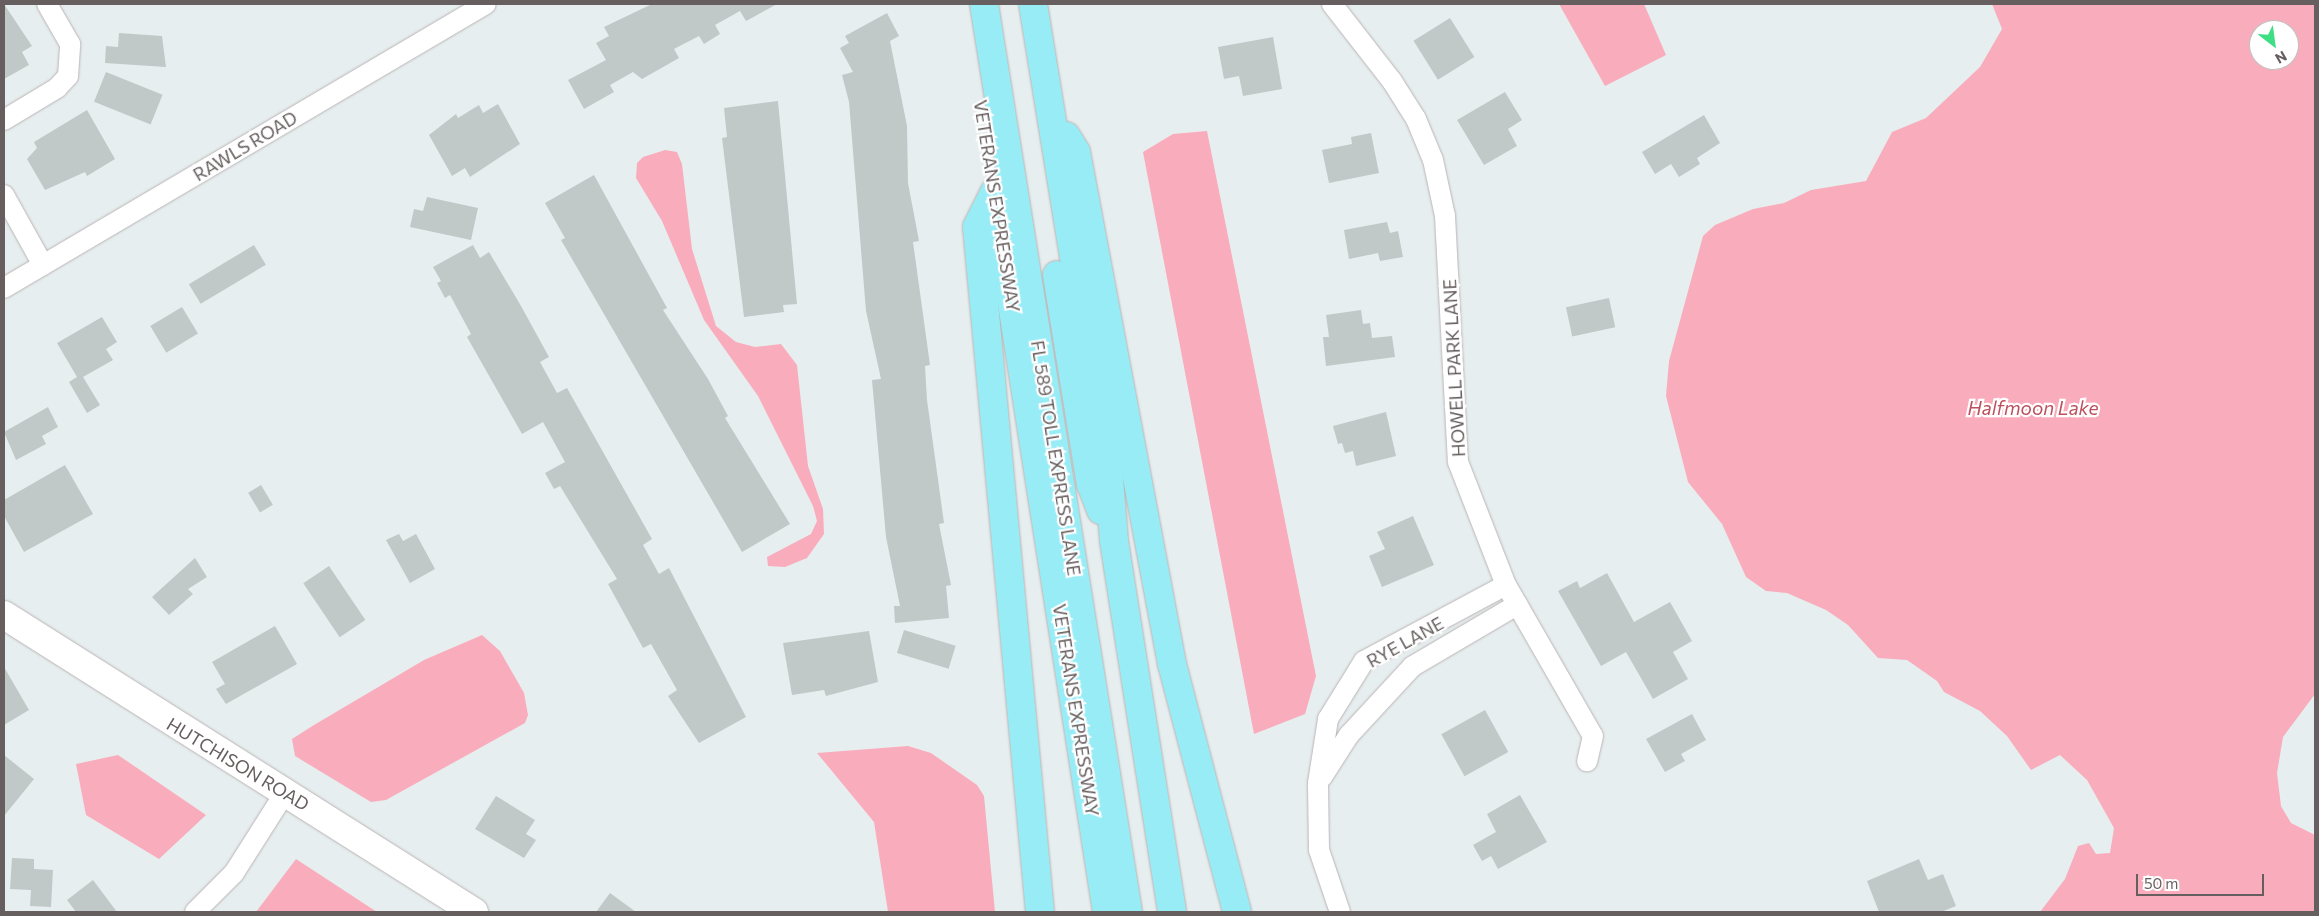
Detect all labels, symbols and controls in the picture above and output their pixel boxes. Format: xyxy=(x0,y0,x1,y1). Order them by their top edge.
north arrow xyxy=(2249,20,2299,70)
text: N xyxy=(2272,48,2290,68)
street label: VETERANS EXPRESSWAY xyxy=(970,98,1024,314)
street label: RAWLS ROAD xyxy=(189,106,301,186)
street label: HOWELL PARK LANE xyxy=(1439,278,1469,458)
street label: FL 589 TOLL EXPRESS LANE xyxy=(1027,339,1085,577)
water label: Halfmoon Lake xyxy=(1967,397,2099,419)
street label: VETERANS EXPRESSWAY xyxy=(1049,602,1103,818)
street label: RYE LANE xyxy=(1363,612,1447,672)
street label: HUTCHISON ROAD xyxy=(163,713,313,815)
scale bar xyxy=(2139,864,2266,896)
text: 50 m xyxy=(2144,874,2178,892)

